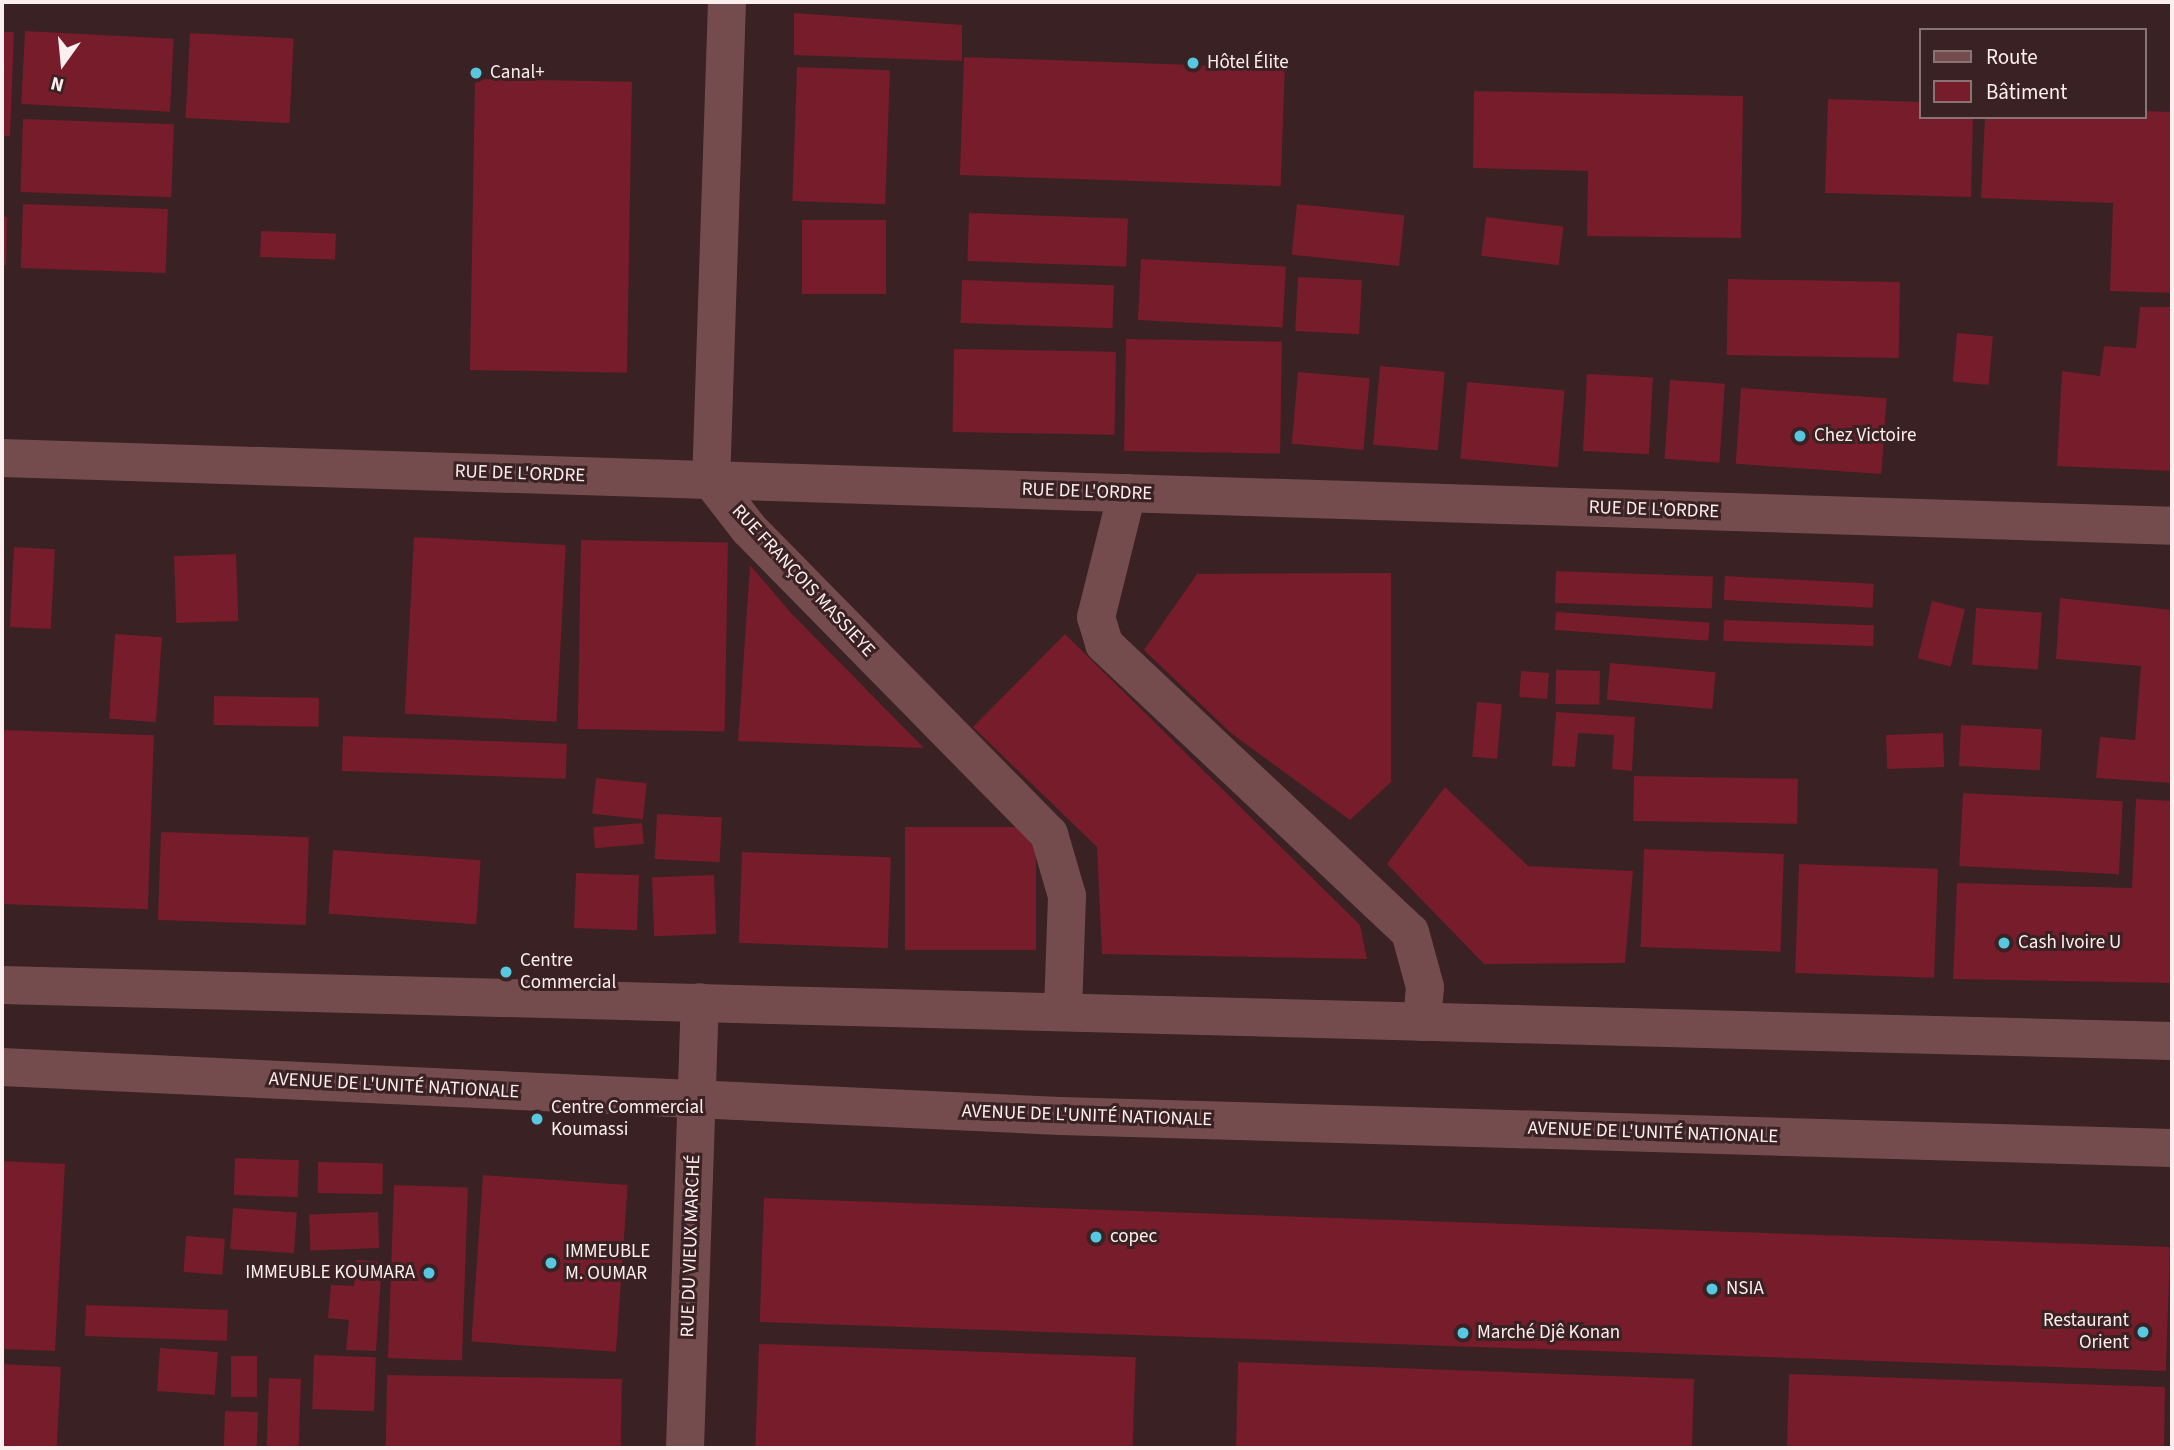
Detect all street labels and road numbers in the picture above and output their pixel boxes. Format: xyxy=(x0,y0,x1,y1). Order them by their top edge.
street label: RUE DE L'ORDRE xyxy=(454,460,586,488)
street label: RUE DE L'ORDRE xyxy=(1021,478,1153,506)
street label: RUE DE L'ORDRE xyxy=(1588,496,1720,524)
street label: RUE FRANÇOIS MASSIEYE xyxy=(727,500,879,662)
street label: AVENUE DE L'UNITÉ NATIONALE xyxy=(268,1068,520,1104)
street label: AVENUE DE L'UNITÉ NATIONALE xyxy=(961,1100,1213,1132)
street label: AVENUE DE L'UNITÉ NATIONALE xyxy=(1527,1117,1779,1149)
street label: RUE DU VIEUX MARCHÉ xyxy=(676,1154,706,1338)

